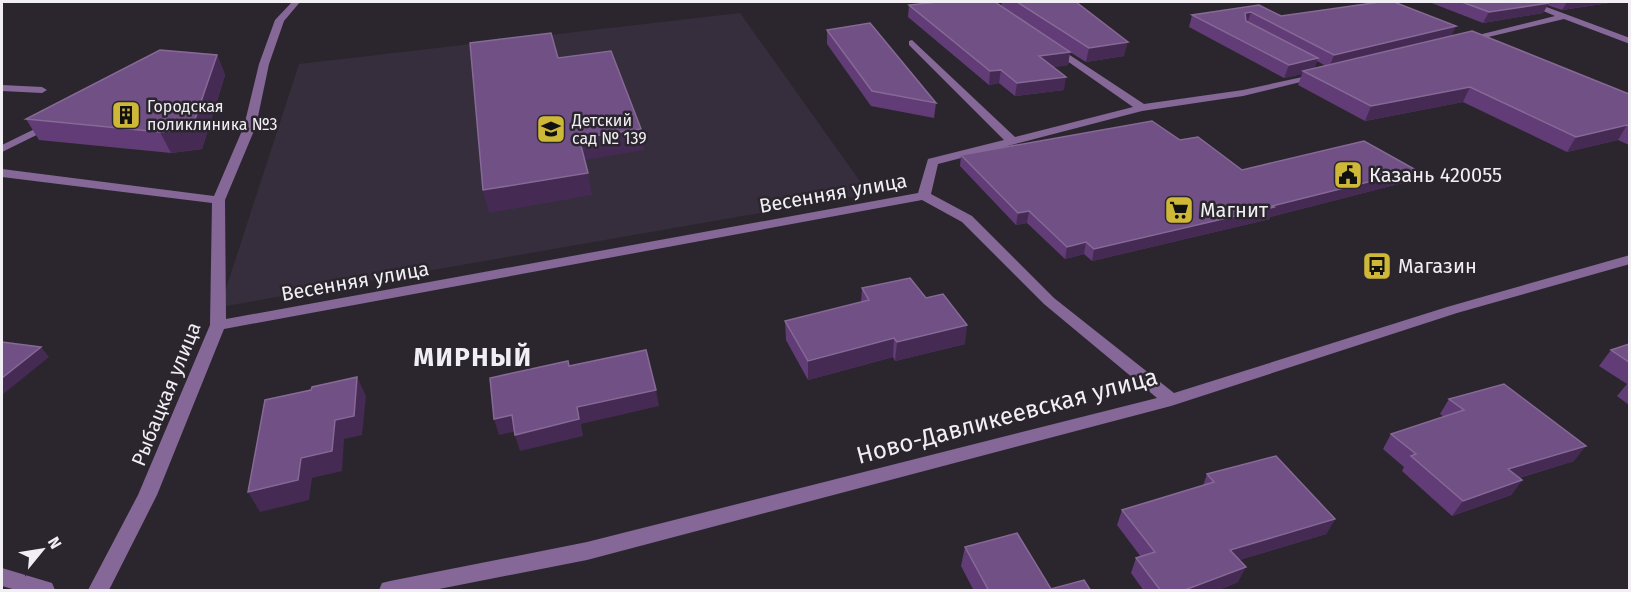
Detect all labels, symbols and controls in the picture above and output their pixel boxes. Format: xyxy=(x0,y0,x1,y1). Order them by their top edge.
place label: Городская поликлиника №3 xyxy=(147,97,278,134)
building icon: Городская поликлиника №3 xyxy=(110,99,142,131)
place label: Детский сад № 139 xyxy=(571,111,647,148)
school or university icon: Детский сад № 139 xyxy=(535,113,567,145)
public building icon: Казань 420055 xyxy=(1332,159,1364,191)
place label: Казань 420055 xyxy=(1369,163,1502,187)
street label: Весенняя улица xyxy=(757,168,909,218)
supermarket icon: Магнит xyxy=(1163,194,1195,226)
place label: Магнит xyxy=(1200,198,1269,222)
bus stop icon: Магазин xyxy=(1361,250,1393,282)
place label: Магазин xyxy=(1398,254,1477,278)
street label: Весенняя улица xyxy=(279,256,431,306)
street label: Рыбацкая улица xyxy=(126,319,206,469)
district label: МИРНЫЙ xyxy=(414,342,532,373)
street label: Ново-Давликеевская улица xyxy=(853,362,1161,470)
north arrow xyxy=(12,520,72,580)
text: N xyxy=(44,533,65,552)

